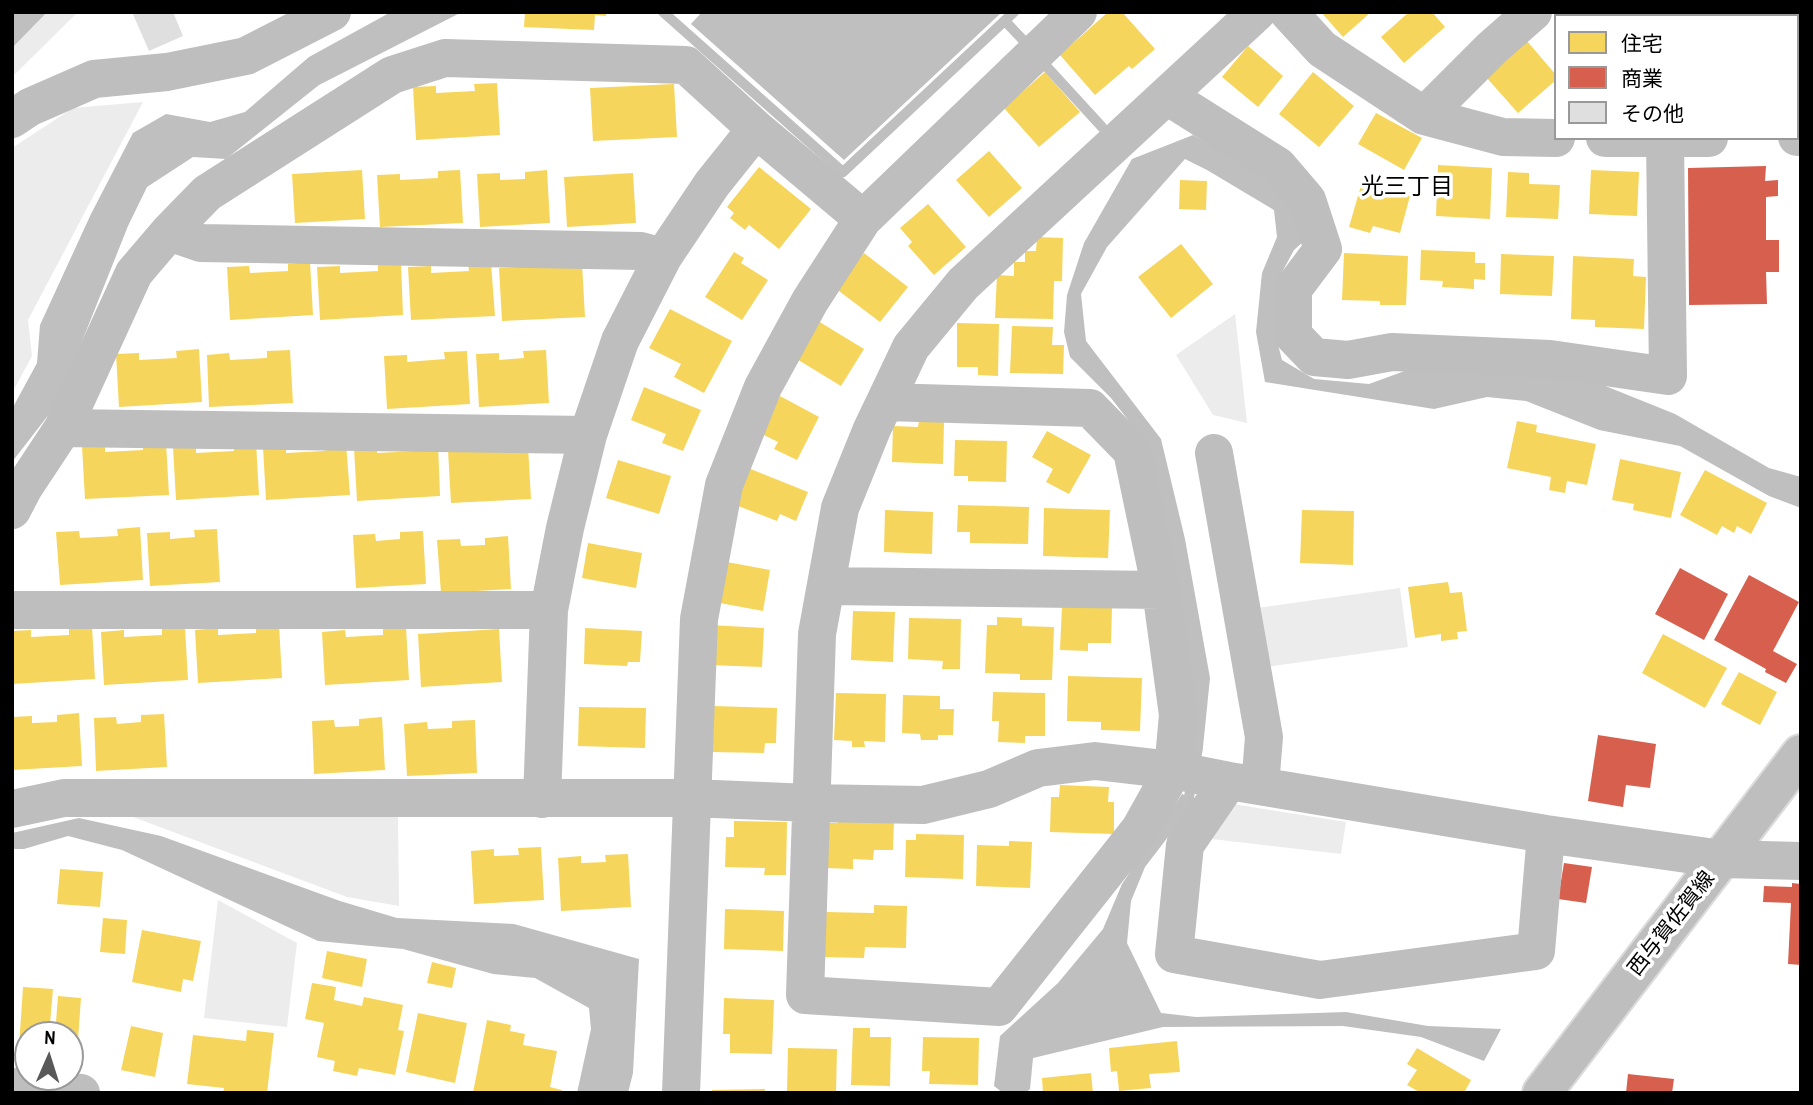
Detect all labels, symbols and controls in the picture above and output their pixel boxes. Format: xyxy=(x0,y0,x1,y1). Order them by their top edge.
legend xyxy=(1554,14,1799,140)
text: 住宅 xyxy=(1621,29,1663,58)
text: 商業 xyxy=(1621,64,1663,93)
text: その他 xyxy=(1621,99,1684,128)
district label: 光三丁目 xyxy=(1361,174,1453,202)
street label: 西与賀佐賀線 xyxy=(1623,867,1721,981)
north arrow xyxy=(14,1021,84,1091)
text: N xyxy=(44,1024,56,1050)

